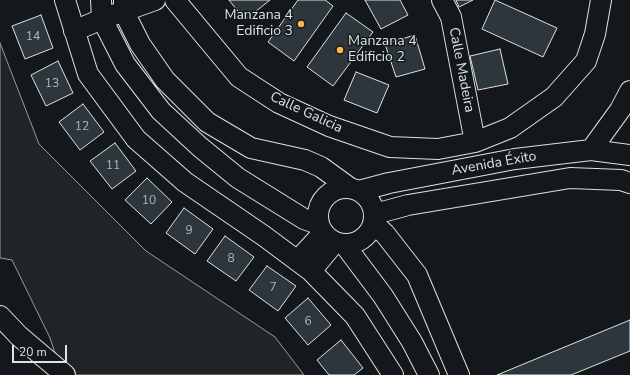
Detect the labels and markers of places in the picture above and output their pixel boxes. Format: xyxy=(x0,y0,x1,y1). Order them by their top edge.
place label: Manzana 4 Edificio 3 xyxy=(224,8,293,40)
marker: Manzana 4 Edificio 3 xyxy=(296,19,306,29)
place label: Manzana 4 Edificio 2 xyxy=(348,34,417,66)
marker: Manzana 4 Edificio 2 xyxy=(335,45,345,55)

